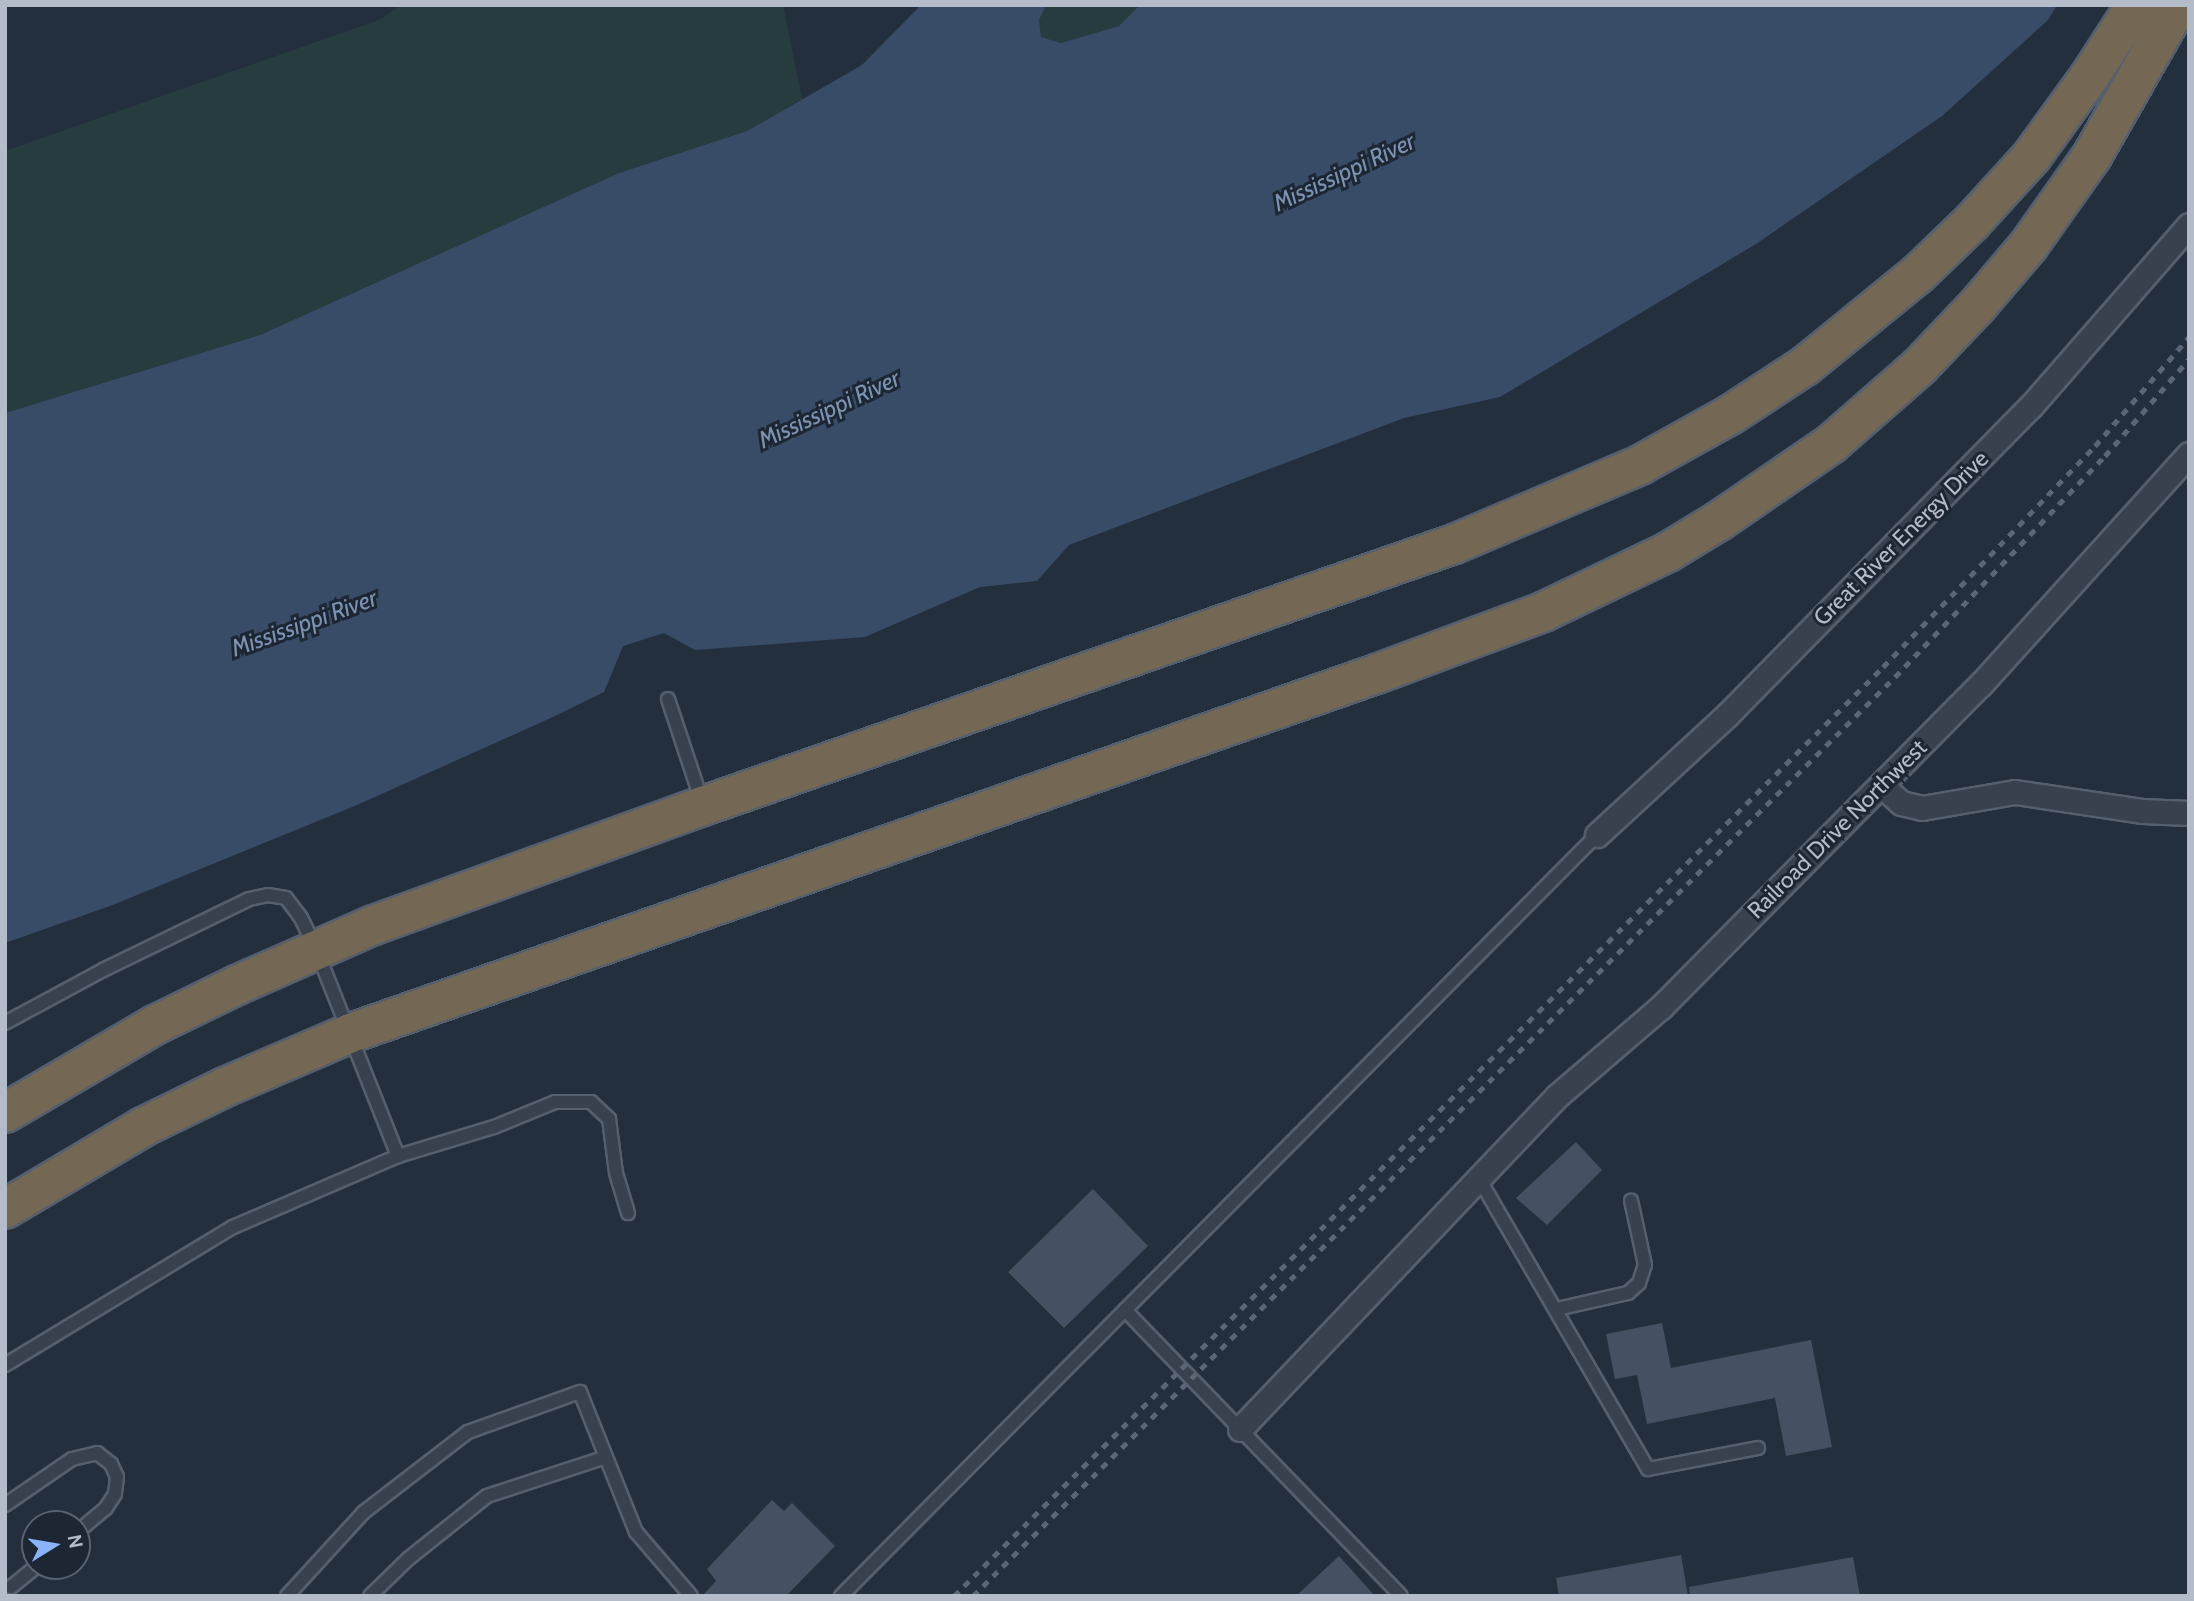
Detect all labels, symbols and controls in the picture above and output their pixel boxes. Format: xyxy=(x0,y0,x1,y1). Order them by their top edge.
water label: Mississippi River xyxy=(1269,127,1419,217)
water label: Mississippi River xyxy=(754,364,904,454)
street label: Great River Energy Drive xyxy=(1808,445,1994,631)
water label: Mississippi River xyxy=(227,583,381,663)
street label: Railroad Drive Northwest xyxy=(1742,734,1932,924)
north arrow xyxy=(21,1510,91,1580)
text: N xyxy=(63,1532,88,1550)

